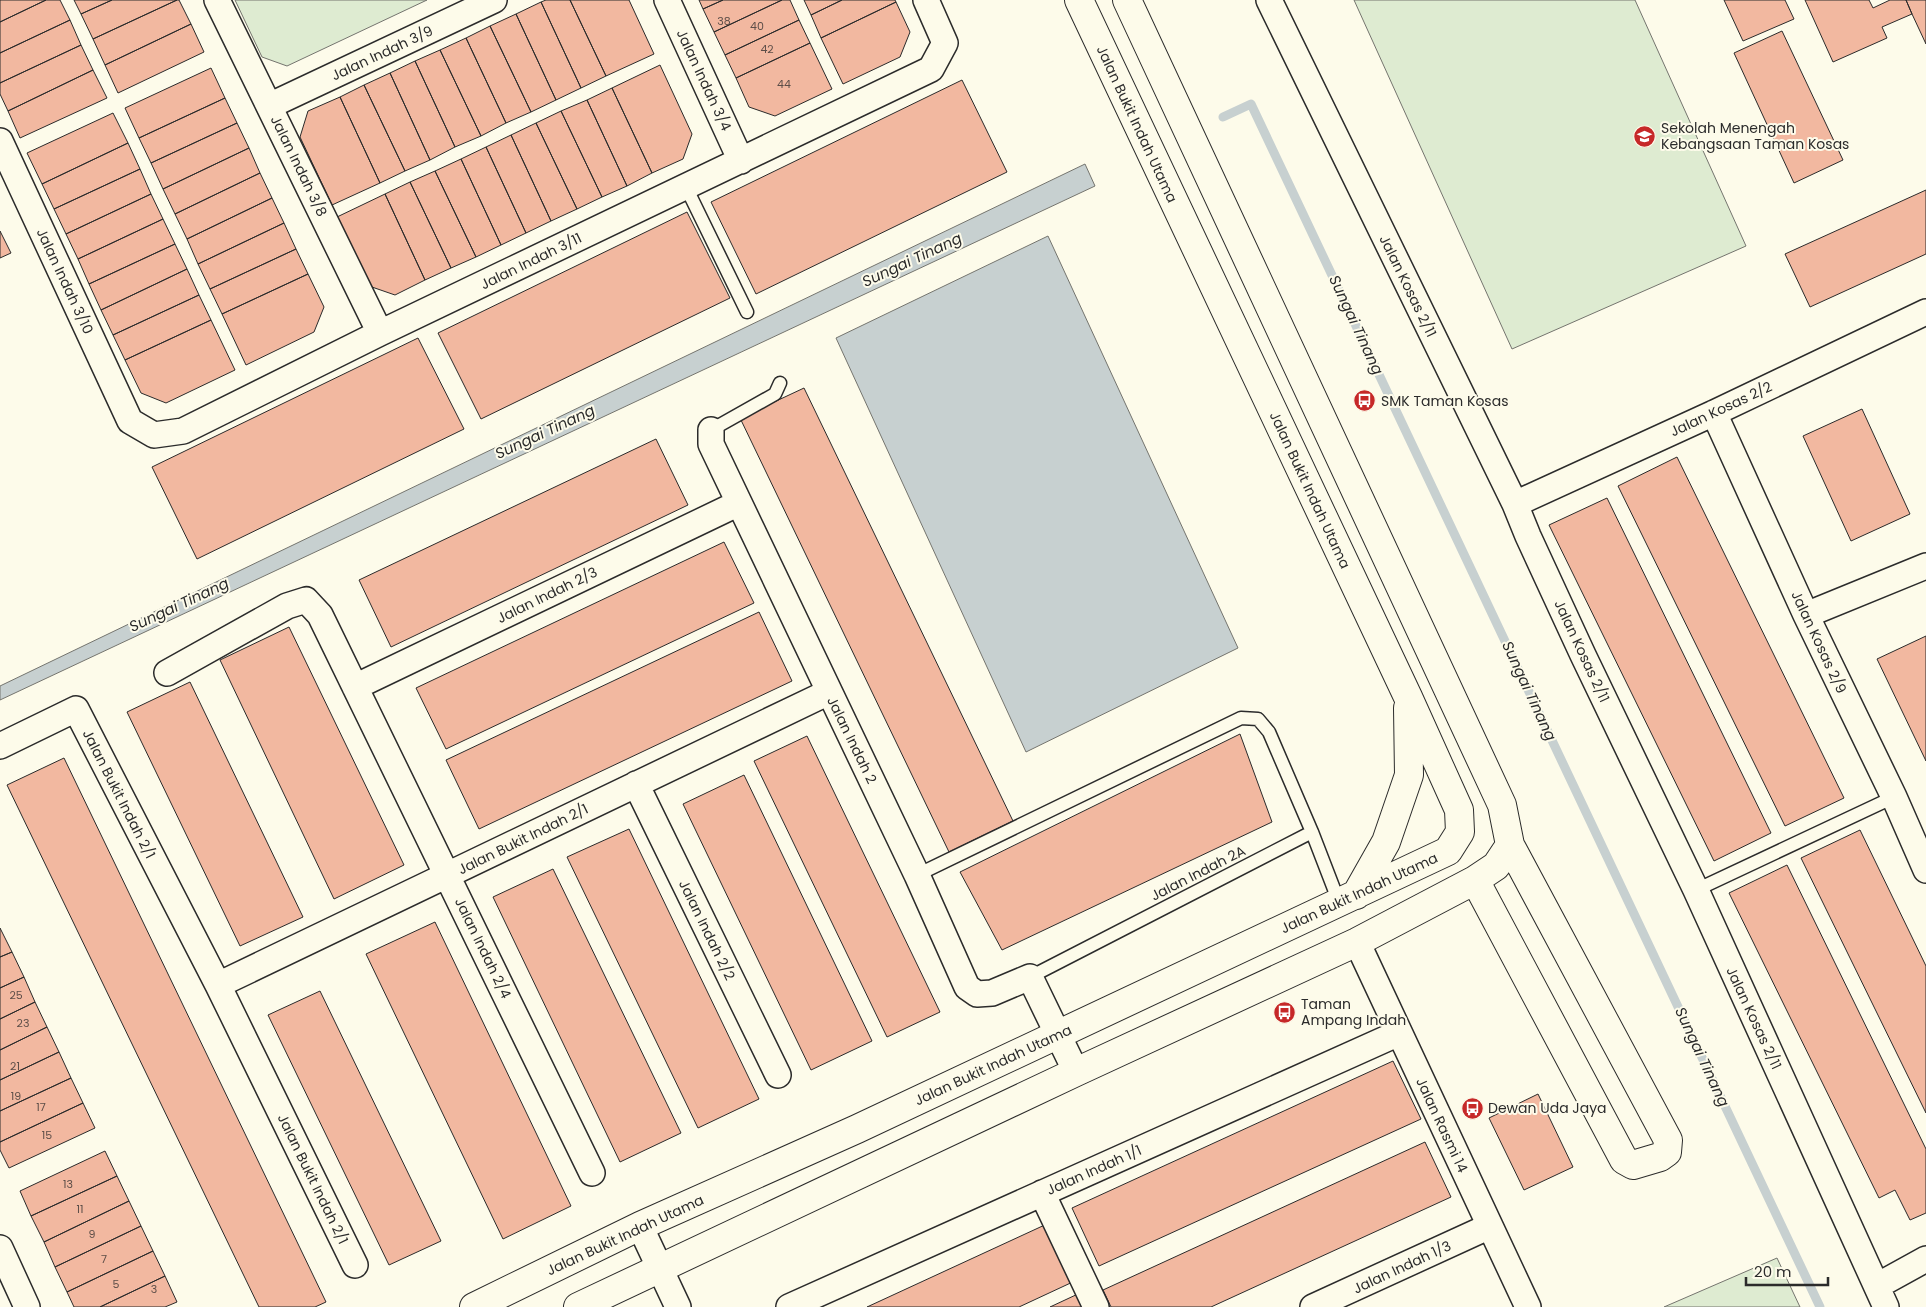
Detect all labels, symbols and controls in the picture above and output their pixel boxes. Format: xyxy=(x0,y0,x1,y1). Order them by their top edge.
house number: 38 xyxy=(717,13,731,29)
house number: 40 xyxy=(750,18,764,34)
street label: Jalan Indah 3/9 xyxy=(328,21,436,85)
street label: Jalan Indah 3/4 xyxy=(672,26,736,134)
house number: 42 xyxy=(760,41,774,57)
street label: Jalan Bukit Indah Utama xyxy=(1092,42,1182,206)
house number: 44 xyxy=(777,76,791,92)
street label: Jalan Indah 3/8 xyxy=(266,112,332,220)
place label: Sekolah Menengah Kebangsaan Taman Kosas xyxy=(1661,118,1849,154)
school or university icon: Sekolah Menengah Kebangsaan Taman Kosas xyxy=(1633,124,1657,148)
street label: Jalan Indah 3/10 xyxy=(32,225,98,337)
water label: Sungai Tinang xyxy=(859,227,965,292)
street label: Jalan Indah 3/11 xyxy=(477,228,585,294)
street label: Jalan Kosas 2/11 xyxy=(1375,232,1441,340)
water label: Sungai Tinang xyxy=(1324,272,1389,378)
street label: Jalan Kosas 2/2 xyxy=(1667,377,1775,441)
bus stop icon: SMK Taman Kosas xyxy=(1353,389,1377,413)
place label: SMK Taman Kosas xyxy=(1381,391,1508,411)
water label: Sungai Tinang xyxy=(492,399,598,464)
street label: Jalan Bukit Indah Utama xyxy=(1265,408,1355,572)
street label: Jalan Indah 2/3 xyxy=(493,562,601,628)
water label: Sungai Tinang xyxy=(126,572,232,637)
street label: Jalan Kosas 2/9 xyxy=(1786,587,1852,697)
street label: Jalan Kosas 2/11 xyxy=(1549,596,1615,706)
water label: Sungai Tinang xyxy=(1497,638,1562,744)
street label: Jalan Indah 2 xyxy=(822,693,882,787)
street label: Jalan Bukit Indah 2/1 xyxy=(78,726,160,862)
street label: Jalan Bukit Indah 2/1 xyxy=(454,799,592,879)
street label: Jalan Indah 2A xyxy=(1147,840,1249,906)
street label: Jalan Bukit Indah Utama xyxy=(1277,848,1441,938)
street label: Jalan Indah 2/2 xyxy=(674,876,740,984)
street label: Jalan Indah 2/4 xyxy=(450,894,516,1002)
street label: Jalan Kosas 2/11 xyxy=(1721,963,1787,1073)
house number: 25 xyxy=(9,987,23,1003)
place label: Taman Ampang Indah xyxy=(1301,994,1406,1030)
bus stop icon: Taman Ampang Indah xyxy=(1273,1000,1297,1024)
water label: Sungai Tinang xyxy=(1670,1004,1735,1110)
house number: 23 xyxy=(17,1015,29,1031)
street label: Jalan Bukit Indah Utama xyxy=(911,1020,1075,1110)
house number: 21 xyxy=(10,1058,20,1074)
street label: Jalan Rasmi 14 xyxy=(1411,1074,1473,1176)
house number: 19 xyxy=(11,1088,21,1104)
bus stop icon: Dewan Uda Jaya xyxy=(1460,1096,1484,1120)
place label: Dewan Uda Jaya xyxy=(1488,1098,1607,1118)
house number: 17 xyxy=(36,1099,46,1115)
street label: Jalan Bukit Indah 2/1 xyxy=(273,1110,353,1248)
house number: 15 xyxy=(42,1127,52,1143)
street label: Jalan Indah 1/1 xyxy=(1043,1140,1145,1200)
house number: 13 xyxy=(63,1176,73,1192)
street label: Jalan Bukit Indah Utama xyxy=(543,1190,707,1280)
house number: 11 xyxy=(76,1201,84,1217)
house number: 9 xyxy=(89,1226,96,1242)
street label: Jalan Indah 1/3 xyxy=(1350,1236,1454,1298)
house number: 7 xyxy=(101,1251,107,1267)
scale bar xyxy=(1746,1254,1828,1286)
text: 20 m xyxy=(1754,1261,1792,1282)
house number: 5 xyxy=(113,1276,120,1292)
house number: 3 xyxy=(151,1281,157,1297)

